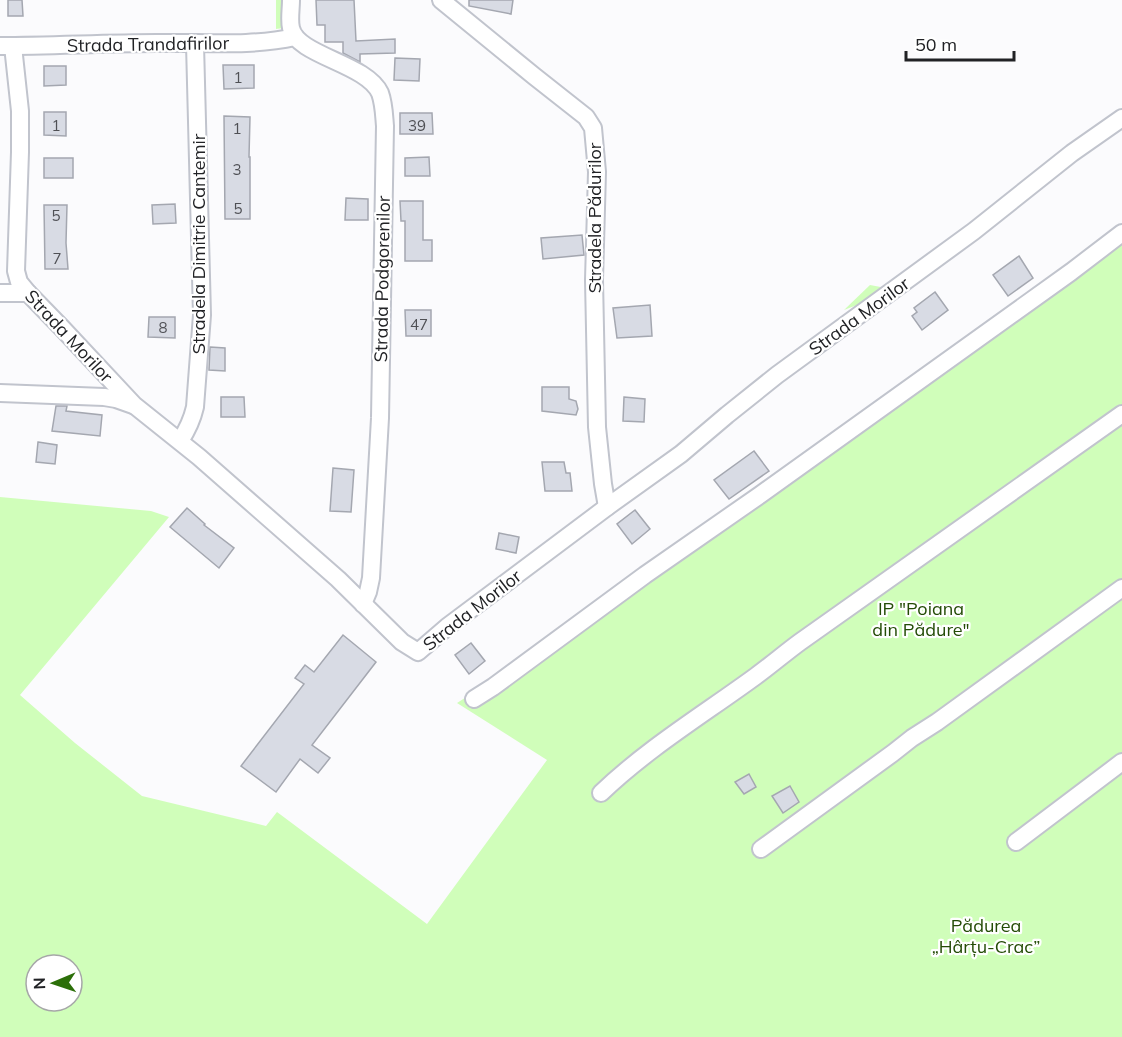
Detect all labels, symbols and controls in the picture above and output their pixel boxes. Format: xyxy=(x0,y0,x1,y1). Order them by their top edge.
scale bar xyxy=(906,24,1014,62)
street label: Strada Trandafirilor xyxy=(67,31,230,57)
text: 50 m xyxy=(915,33,957,56)
house number: 1 xyxy=(233,68,243,87)
house number: 1 xyxy=(51,116,61,135)
house number: 39 xyxy=(408,116,426,135)
house number: 1 xyxy=(232,119,242,138)
street label: Stradela Dimitrie Cantemir xyxy=(187,133,210,354)
street label: Stradela Pădurilor xyxy=(583,142,606,293)
house number: 3 xyxy=(232,160,242,179)
street label: Strada Podgorenilor xyxy=(369,195,395,363)
house number: 5 xyxy=(233,199,243,218)
house number: 5 xyxy=(51,206,61,225)
house number: 7 xyxy=(52,249,62,268)
street label: Strada Morilor xyxy=(804,272,914,360)
street label: Strada Morilor xyxy=(20,285,118,388)
house number: 47 xyxy=(410,315,428,334)
house number: 8 xyxy=(158,318,168,337)
street label: Strada Morilor xyxy=(418,564,526,656)
park label: IP "Poiana din Pădure" xyxy=(872,597,970,641)
park label: Pădurea „Hârțu-Crac” xyxy=(932,914,1040,958)
north arrow xyxy=(24,953,84,1013)
text: N xyxy=(29,977,49,990)

